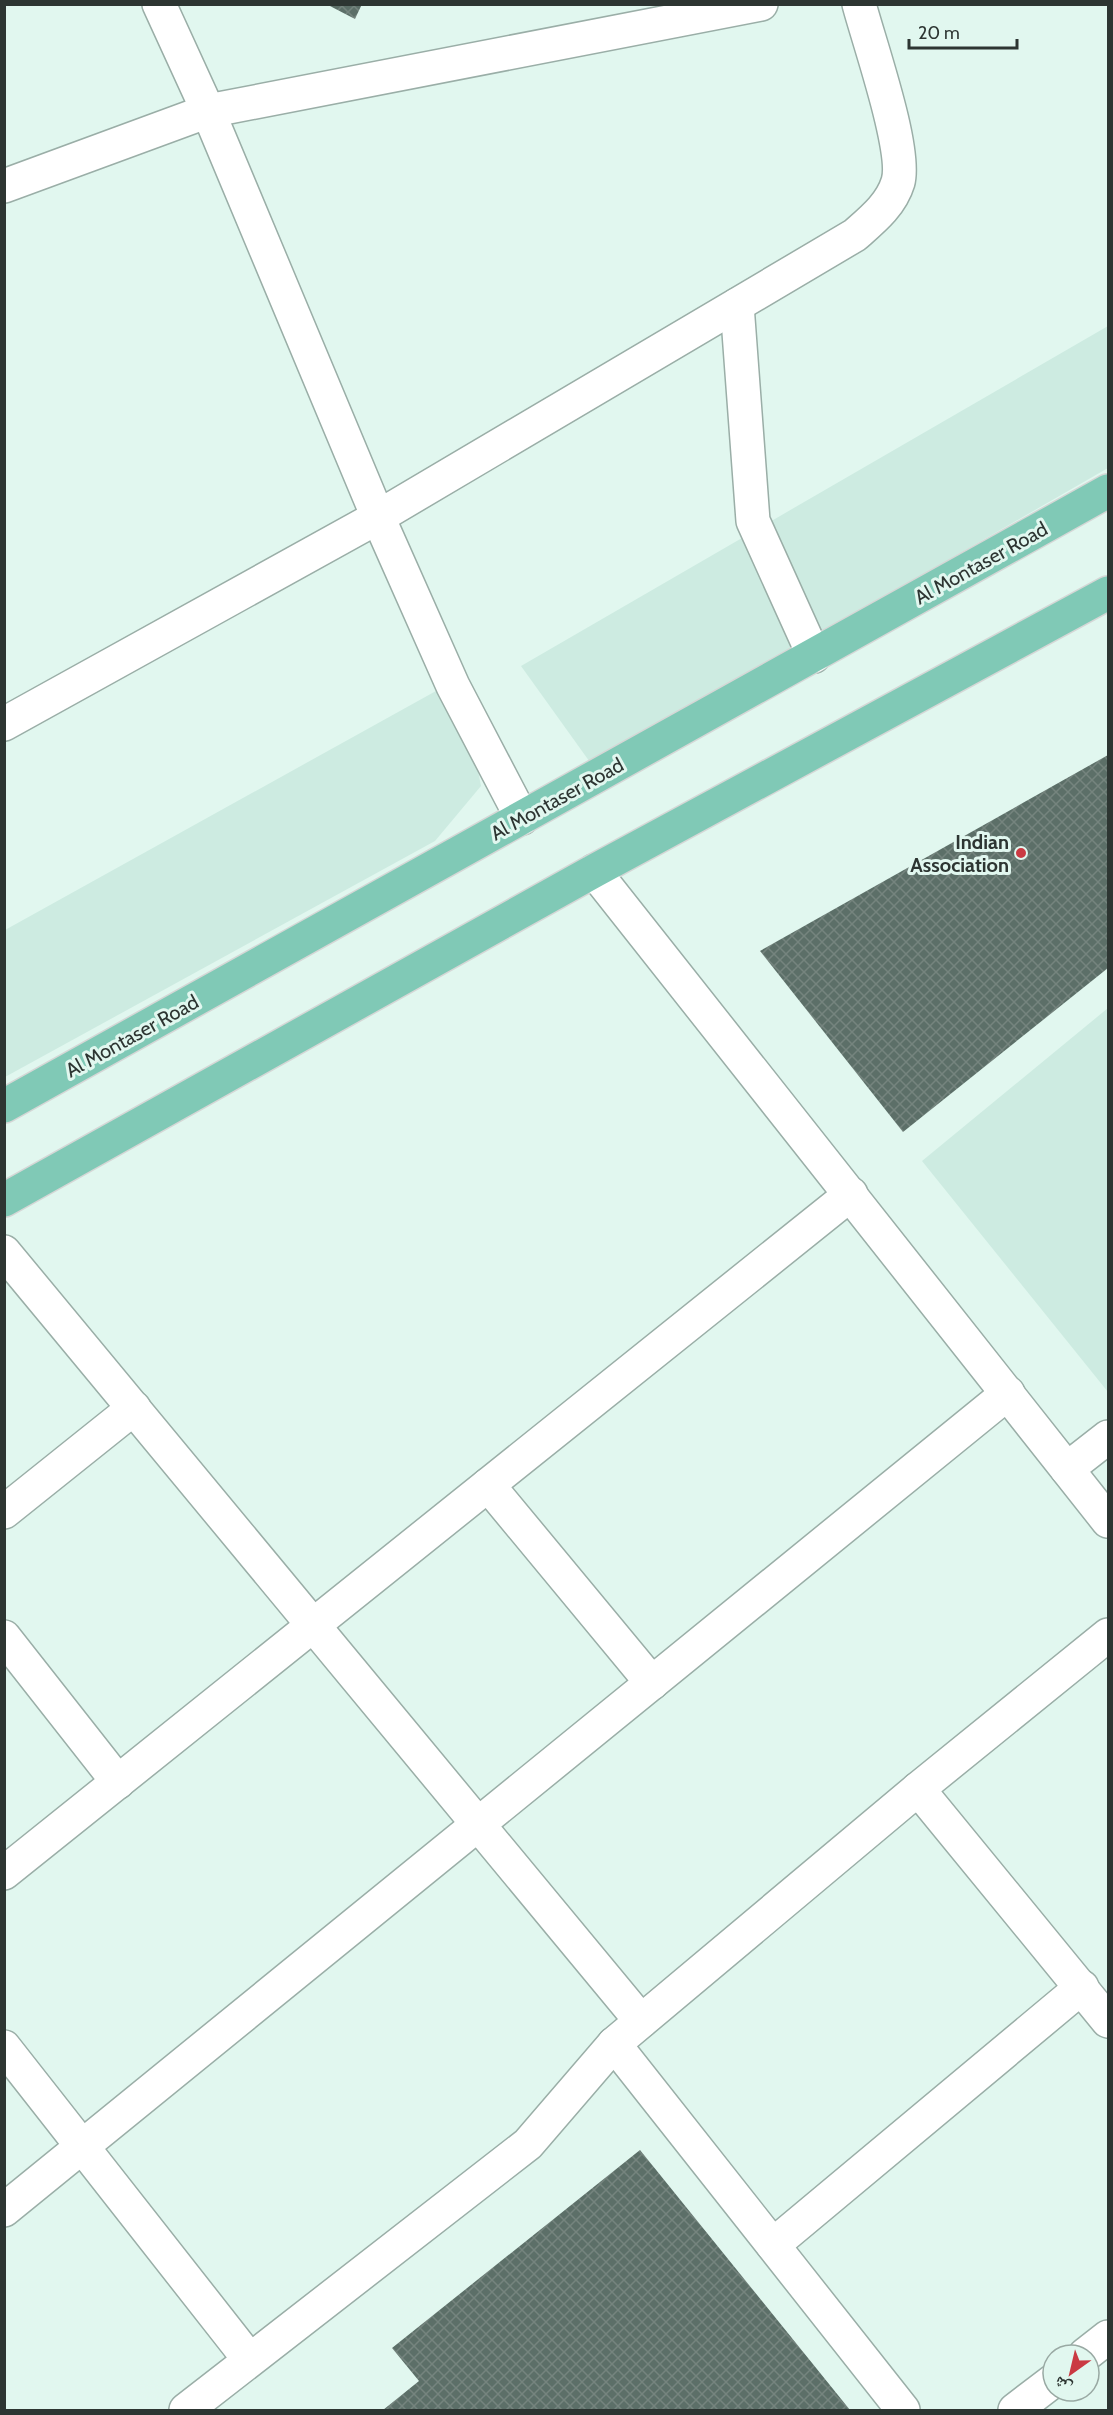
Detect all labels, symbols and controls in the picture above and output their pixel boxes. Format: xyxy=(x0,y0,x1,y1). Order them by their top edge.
scale bar xyxy=(909,12,1017,50)
text: 20 m xyxy=(918,22,960,44)
street label: Al Montaser Road xyxy=(910,517,1052,609)
street label: Al Montaser Road xyxy=(486,753,628,845)
place label: Indian Association xyxy=(910,830,1009,877)
marker: Indian Association xyxy=(1014,846,1028,860)
street label: Al Montaser Road xyxy=(61,990,203,1082)
north arrow xyxy=(1041,2343,1101,2403)
text: ش xyxy=(1051,2372,1075,2398)

